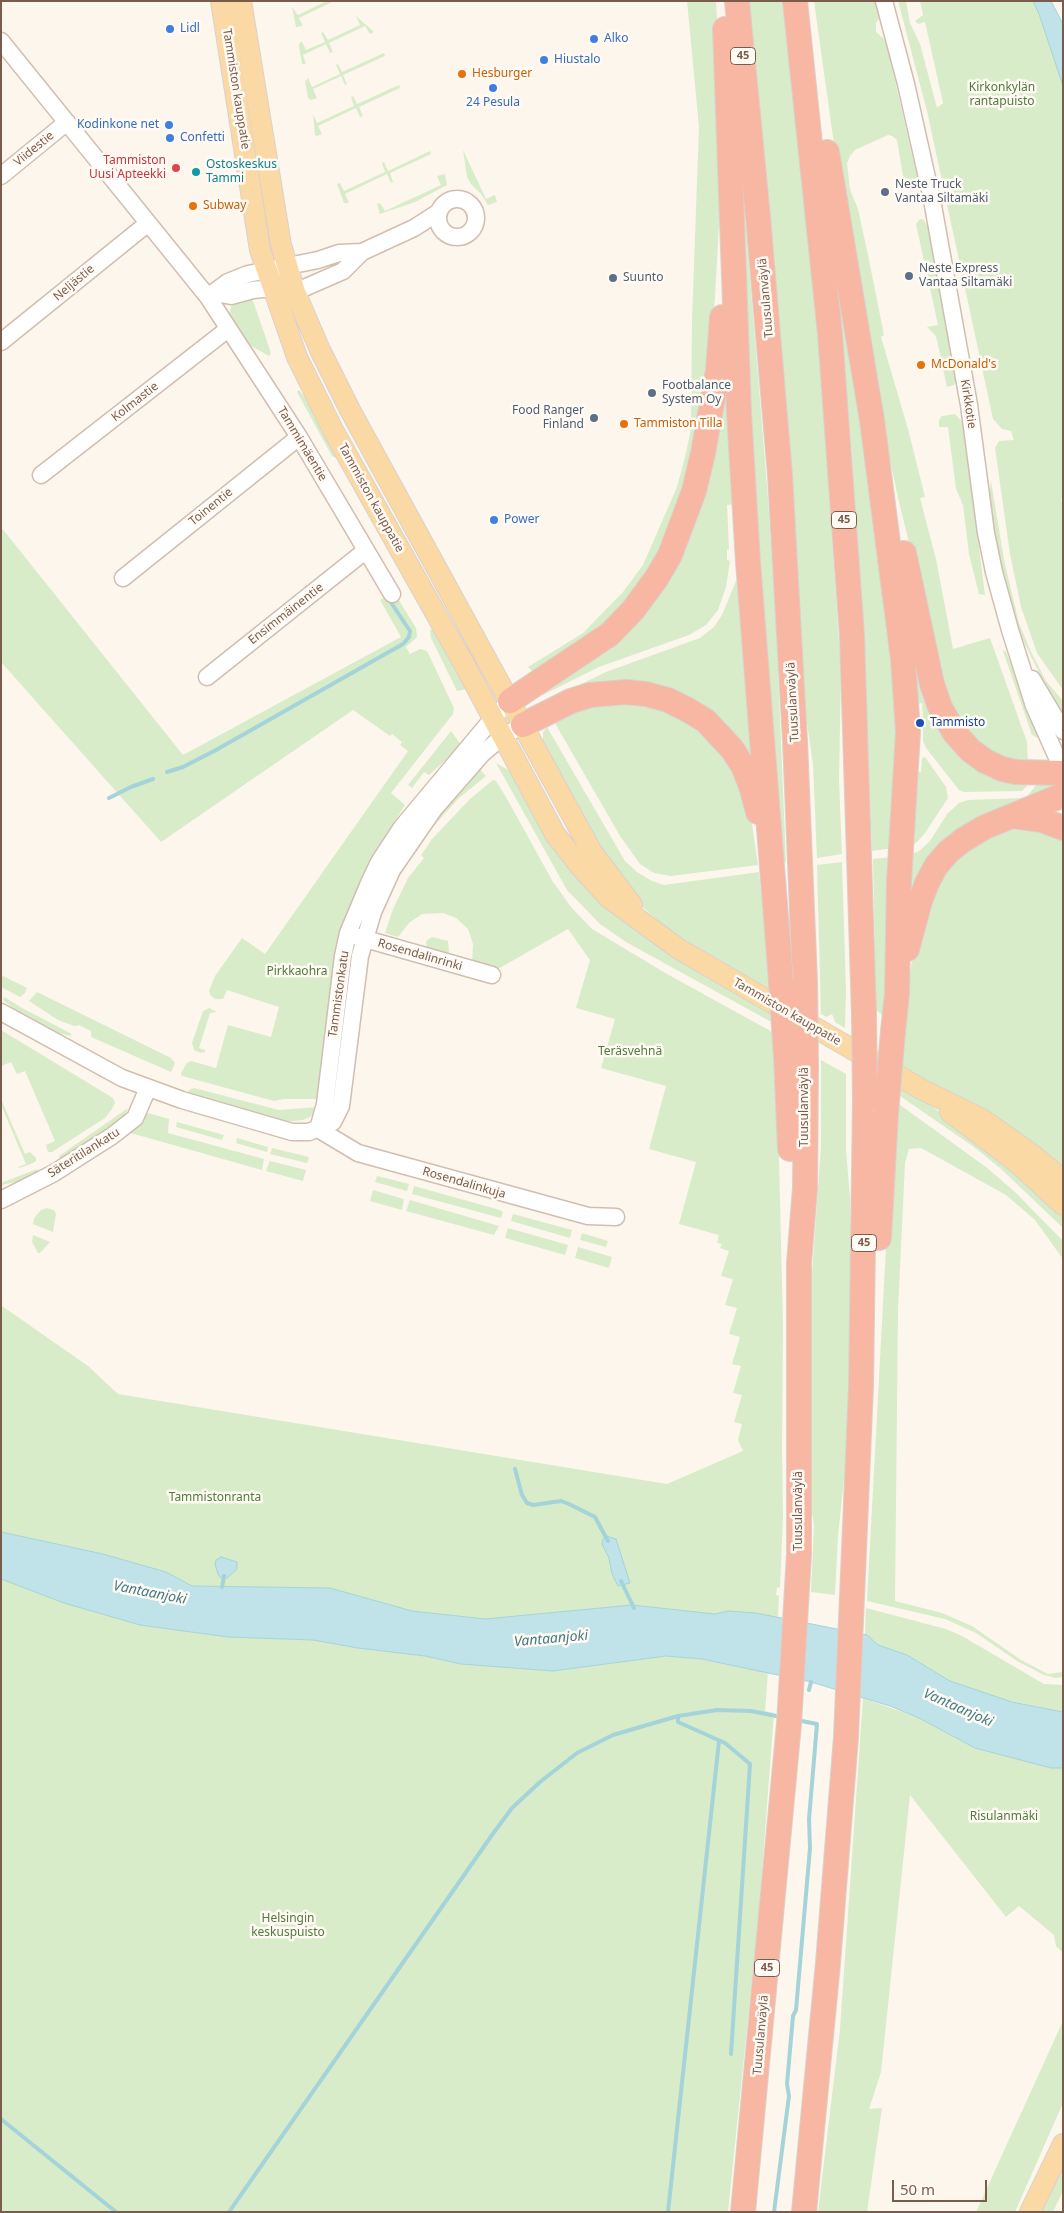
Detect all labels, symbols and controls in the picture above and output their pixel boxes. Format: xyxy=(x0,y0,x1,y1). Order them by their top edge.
place label: Lidl xyxy=(180,22,200,36)
marker: Lidl xyxy=(164,23,176,35)
street label: Tammiston kauppatie xyxy=(219,28,253,150)
place label: Alko xyxy=(604,32,628,46)
marker: Alko xyxy=(588,33,600,45)
road number: 45 xyxy=(730,48,756,64)
place label: Hiustalo xyxy=(554,53,601,67)
marker: Hiustalo xyxy=(538,54,550,66)
place label: Hesburger xyxy=(472,67,532,81)
marker: Hesburger xyxy=(456,68,468,80)
park label: Kirkonkylän rantapuisto xyxy=(969,81,1035,109)
marker: 24 Pesula xyxy=(487,82,499,94)
place label: 24 Pesula xyxy=(466,96,520,110)
place label: Kodinkone net xyxy=(77,118,159,132)
marker: Kodinkone net xyxy=(163,119,175,131)
street label: Viidestie xyxy=(11,128,57,170)
place label: Confetti xyxy=(180,131,225,145)
marker: Confetti xyxy=(164,132,176,144)
place label: Tammiston Uusi Apteekki xyxy=(89,154,166,182)
place label: Ostoskeskus Tammi xyxy=(206,158,277,186)
marker: Tammiston Uusi Apteekki xyxy=(170,162,182,174)
marker: Ostoskeskus Tammi xyxy=(190,166,202,178)
place label: Neste Truck Vantaa Siltamäki xyxy=(895,178,988,206)
marker: Neste Truck Vantaa Siltamäki xyxy=(879,186,891,198)
place label: Subway xyxy=(203,199,246,213)
marker: Subway xyxy=(187,200,199,212)
street label: Tuusulanväylä xyxy=(755,257,777,339)
street label: Neljästie xyxy=(51,262,97,304)
place label: Neste Express Vantaa Siltamäki xyxy=(919,262,1012,290)
marker: Neste Express Vantaa Siltamäki xyxy=(903,270,915,282)
place label: Suunto xyxy=(623,271,663,285)
marker: Suunto xyxy=(607,272,619,284)
place label: McDonald's xyxy=(931,358,996,372)
marker: McDonald's xyxy=(915,359,927,371)
street label: Kirkkotie xyxy=(957,378,979,430)
street label: Kolmastie xyxy=(109,379,161,425)
place label: Footbalance System Oy xyxy=(662,379,731,407)
marker: Footbalance System Oy xyxy=(646,387,658,399)
street label: Tammimäentie xyxy=(274,404,330,484)
place label: Food Ranger Finland xyxy=(512,404,584,432)
marker: Food Ranger Finland xyxy=(588,412,600,424)
place label: Tammiston Tilla xyxy=(634,417,723,431)
marker: Tammiston Tilla xyxy=(618,418,630,430)
street label: Tammiston kauppatie xyxy=(335,441,407,555)
street label: Toinentie xyxy=(186,485,236,529)
road number: 45 xyxy=(832,512,856,528)
place label: Power xyxy=(504,513,539,527)
marker: Power xyxy=(488,514,500,526)
street label: Ensimmäinentie xyxy=(246,580,326,648)
street label: Tuusulanväylä xyxy=(784,662,802,742)
place label: Tammisto xyxy=(930,716,985,730)
marker: Tammisto xyxy=(914,717,926,729)
street label: Rosendalinrinki xyxy=(376,936,464,974)
street label: Tammistonkatu xyxy=(326,950,352,1038)
park label: Pirkkaohra xyxy=(267,965,327,979)
street label: Tammiston kauppatie xyxy=(731,975,843,1049)
park label: Teräsvehnä xyxy=(598,1045,662,1059)
street label: Tuusulanväylä xyxy=(798,1067,812,1147)
street label: Säteritilankatu xyxy=(45,1125,123,1181)
street label: Rosendalinkuja xyxy=(421,1164,507,1202)
road number: 45 xyxy=(852,1234,876,1252)
street label: Tuusulanväylä xyxy=(792,1471,806,1551)
park label: Tammistonranta xyxy=(169,1491,261,1505)
water label: Vantaanjoki xyxy=(112,1578,188,1608)
water label: Vantaanjoki xyxy=(513,1627,589,1651)
water label: Vantaanjoki xyxy=(921,1685,995,1731)
park label: Risulanmäki xyxy=(970,1810,1038,1824)
park label: Helsingin keskuspuisto xyxy=(251,1912,325,1940)
road number: 45 xyxy=(754,1960,780,1976)
street label: Tuusulanväylä xyxy=(750,1994,772,2076)
scale bar xyxy=(894,2170,989,2202)
text: 50 m xyxy=(900,2179,935,2199)

